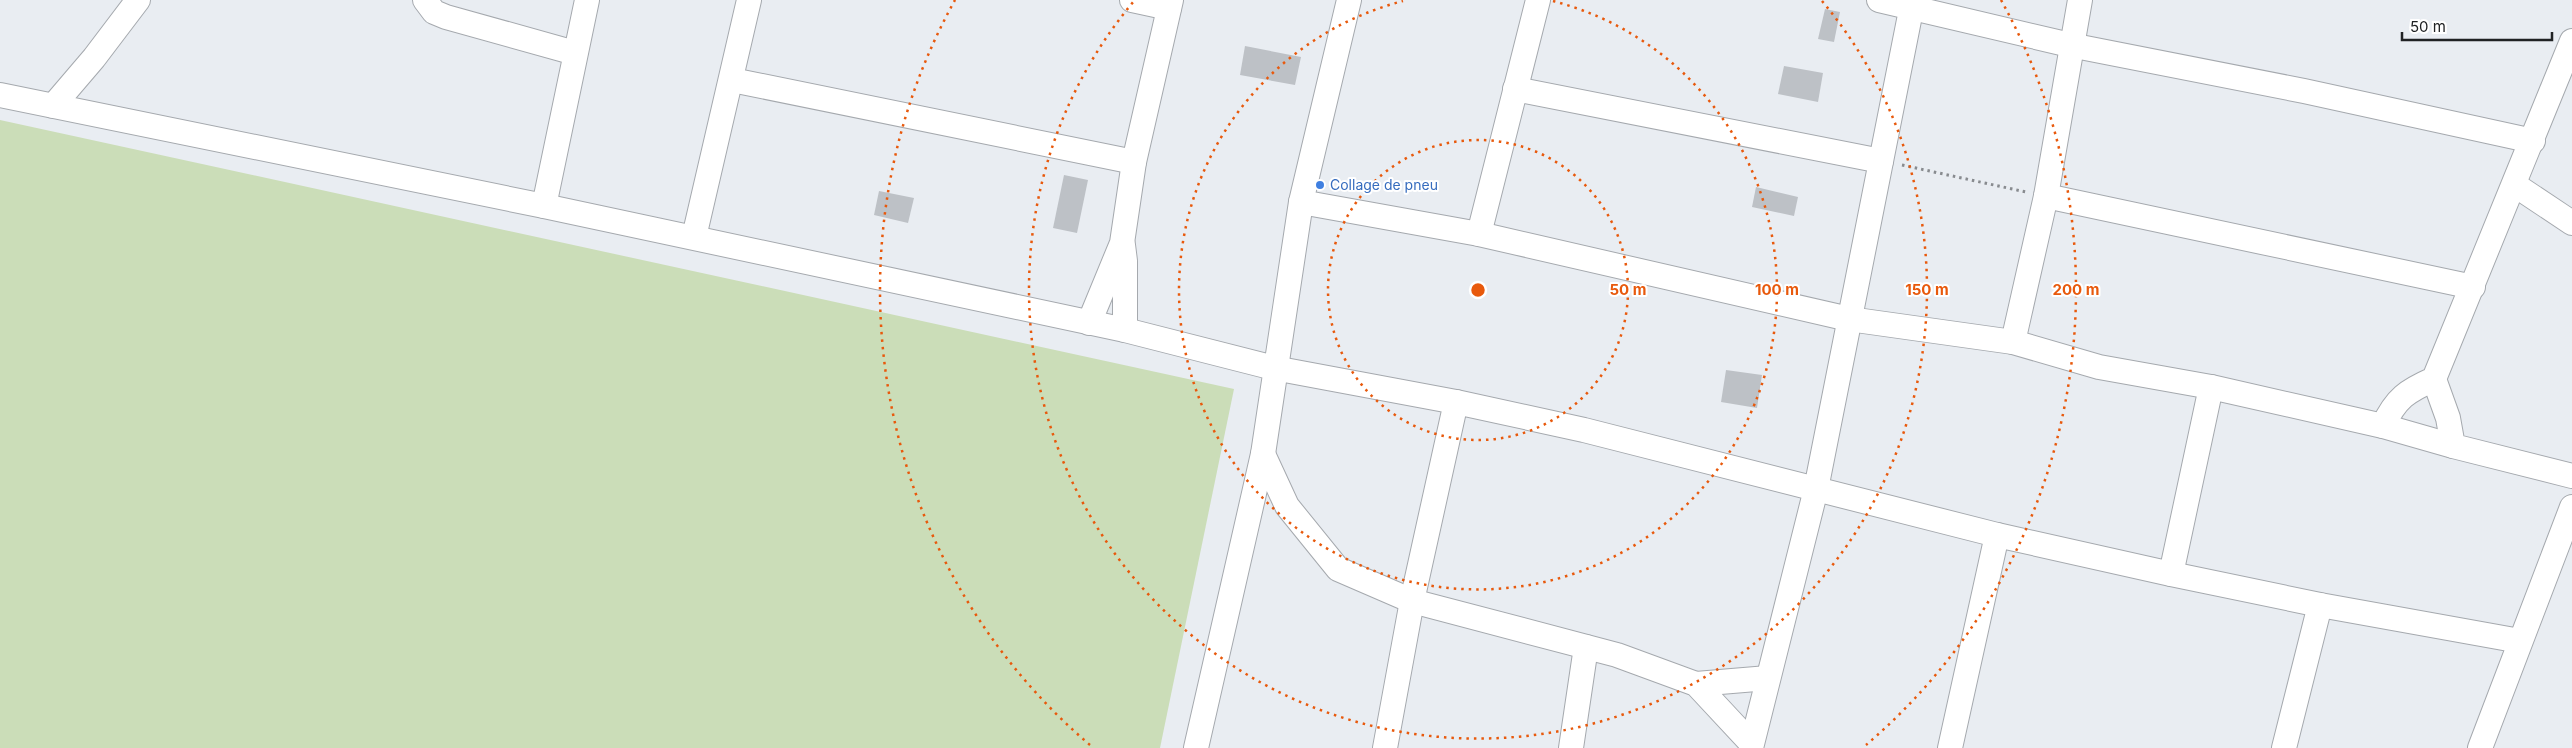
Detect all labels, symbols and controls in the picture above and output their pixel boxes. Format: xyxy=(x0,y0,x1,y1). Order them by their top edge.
scale bar xyxy=(2402,10,2552,42)
text: 50 m xyxy=(2410,17,2446,36)
place label: Collage de pneu xyxy=(1330,176,1438,193)
marker: Collage de pneu xyxy=(1314,179,1326,191)
text: 50 m xyxy=(1610,280,1646,299)
text: 100 m xyxy=(1755,280,1799,299)
text: 150 m xyxy=(1905,280,1949,299)
text: 200 m xyxy=(2053,280,2099,299)
centre of rings xyxy=(1469,281,1487,299)

